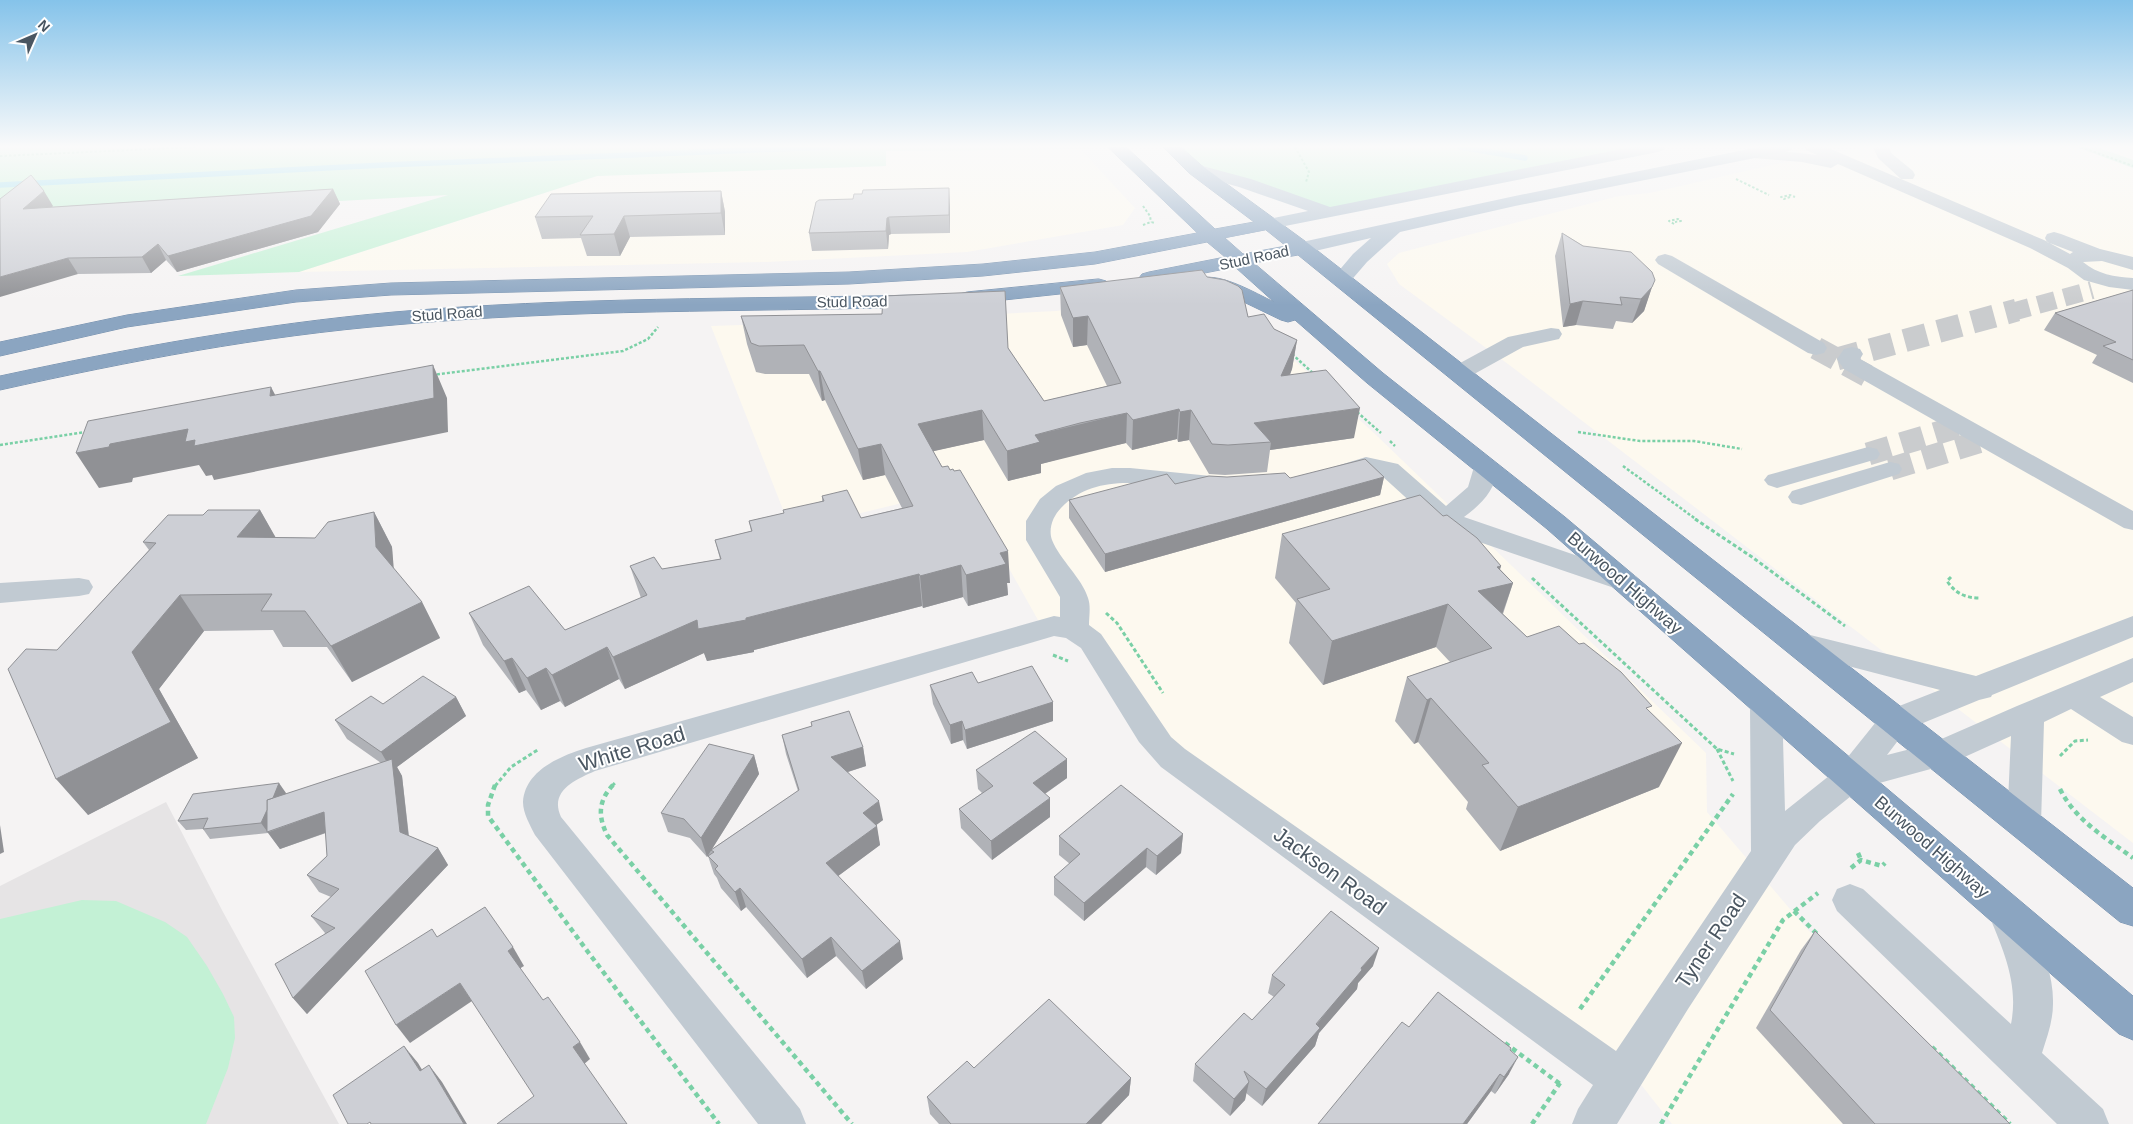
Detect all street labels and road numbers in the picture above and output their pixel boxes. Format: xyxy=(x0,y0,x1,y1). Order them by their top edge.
street label: Stud Road xyxy=(1217,242,1290,273)
street label: Stud Road xyxy=(816,292,888,311)
street label: Stud Road xyxy=(411,303,483,324)
street label: Burwood Highway xyxy=(1564,528,1686,638)
street label: White Road xyxy=(576,721,688,776)
street label: Burwood Highway xyxy=(1871,792,1993,902)
street label: Jackson Road xyxy=(1270,822,1391,919)
street label: Tyner Road xyxy=(1671,889,1750,992)

